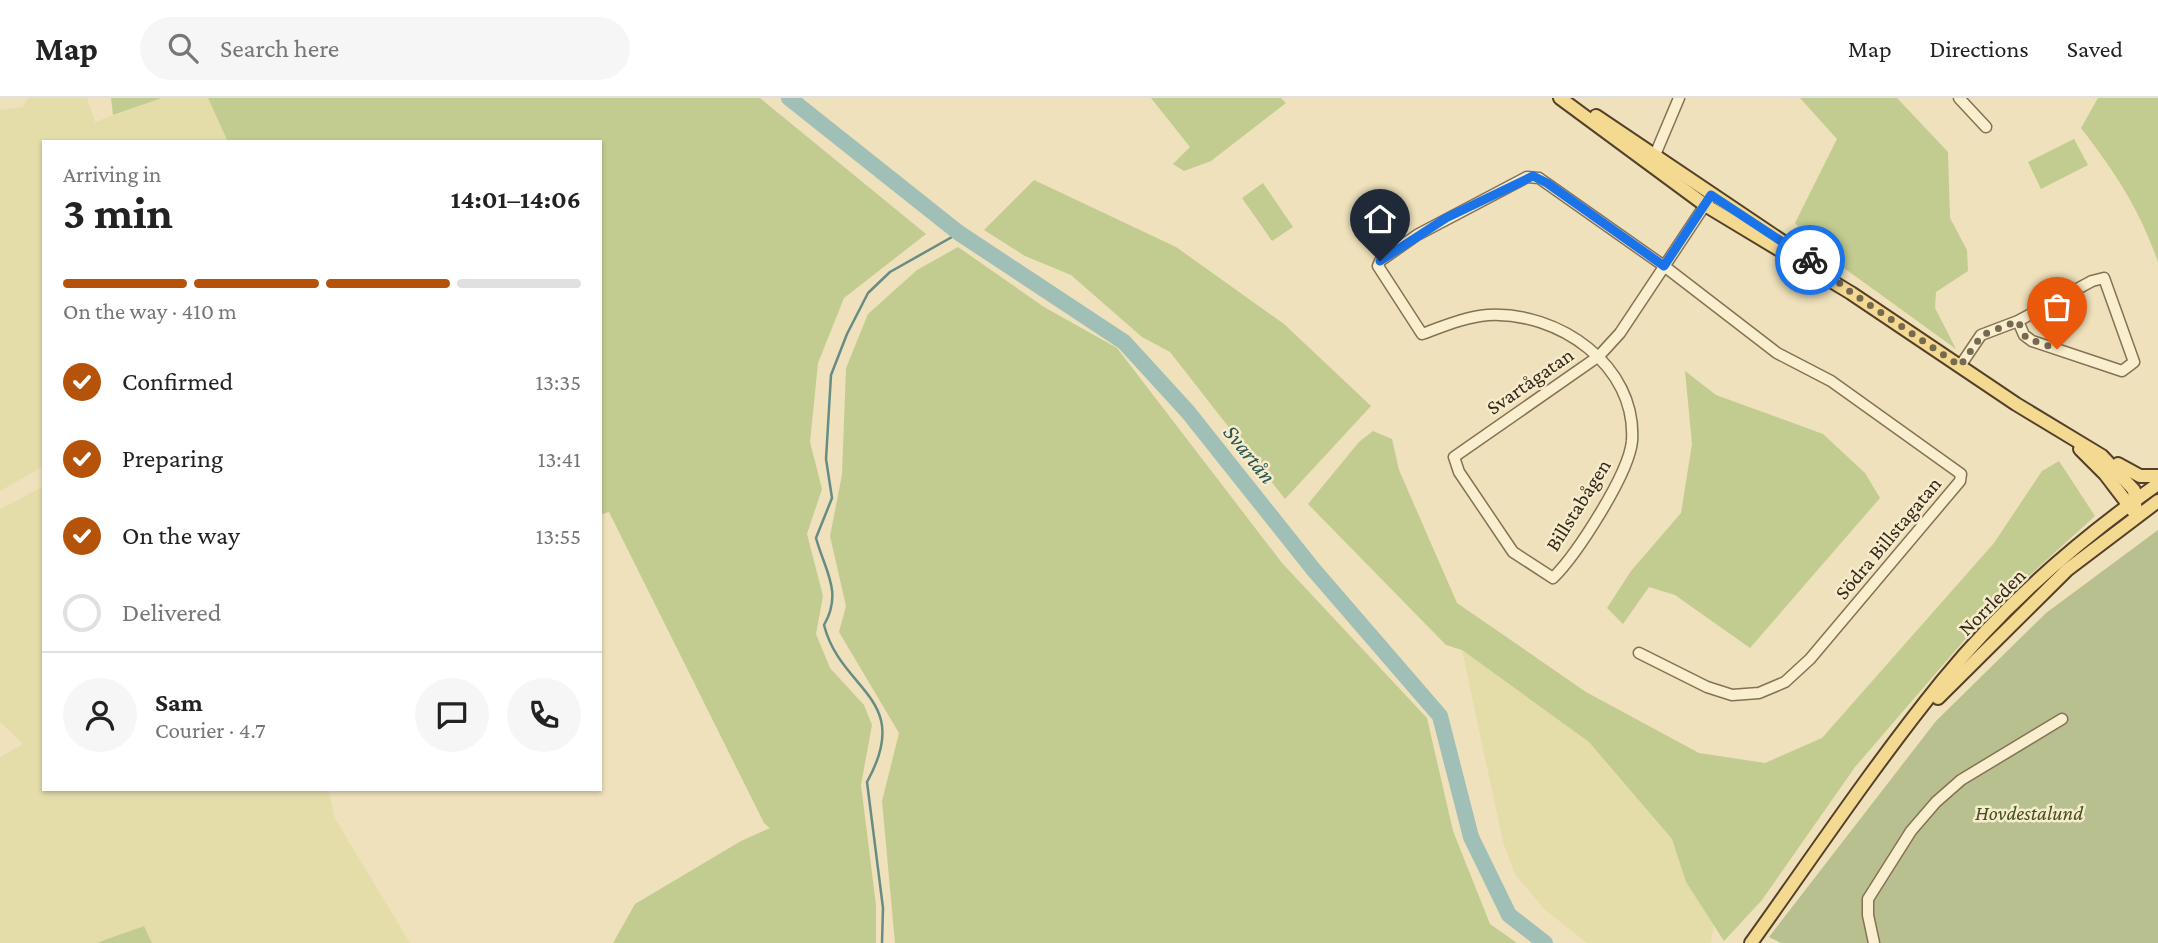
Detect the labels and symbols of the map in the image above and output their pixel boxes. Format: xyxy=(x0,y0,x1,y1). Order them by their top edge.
pin xyxy=(1350,189,1410,261)
courier xyxy=(1775,225,1845,295)
pin xyxy=(2027,277,2087,349)
street label: Svartågatan xyxy=(1482,342,1578,420)
water label: Svartån xyxy=(1218,419,1282,489)
street label: Billstabågen xyxy=(1540,455,1616,555)
street label: Södra Billstagatan xyxy=(1830,472,1946,604)
street label: Norrleden xyxy=(1953,563,2031,641)
park label: Hovdestalund xyxy=(1975,801,2084,825)

